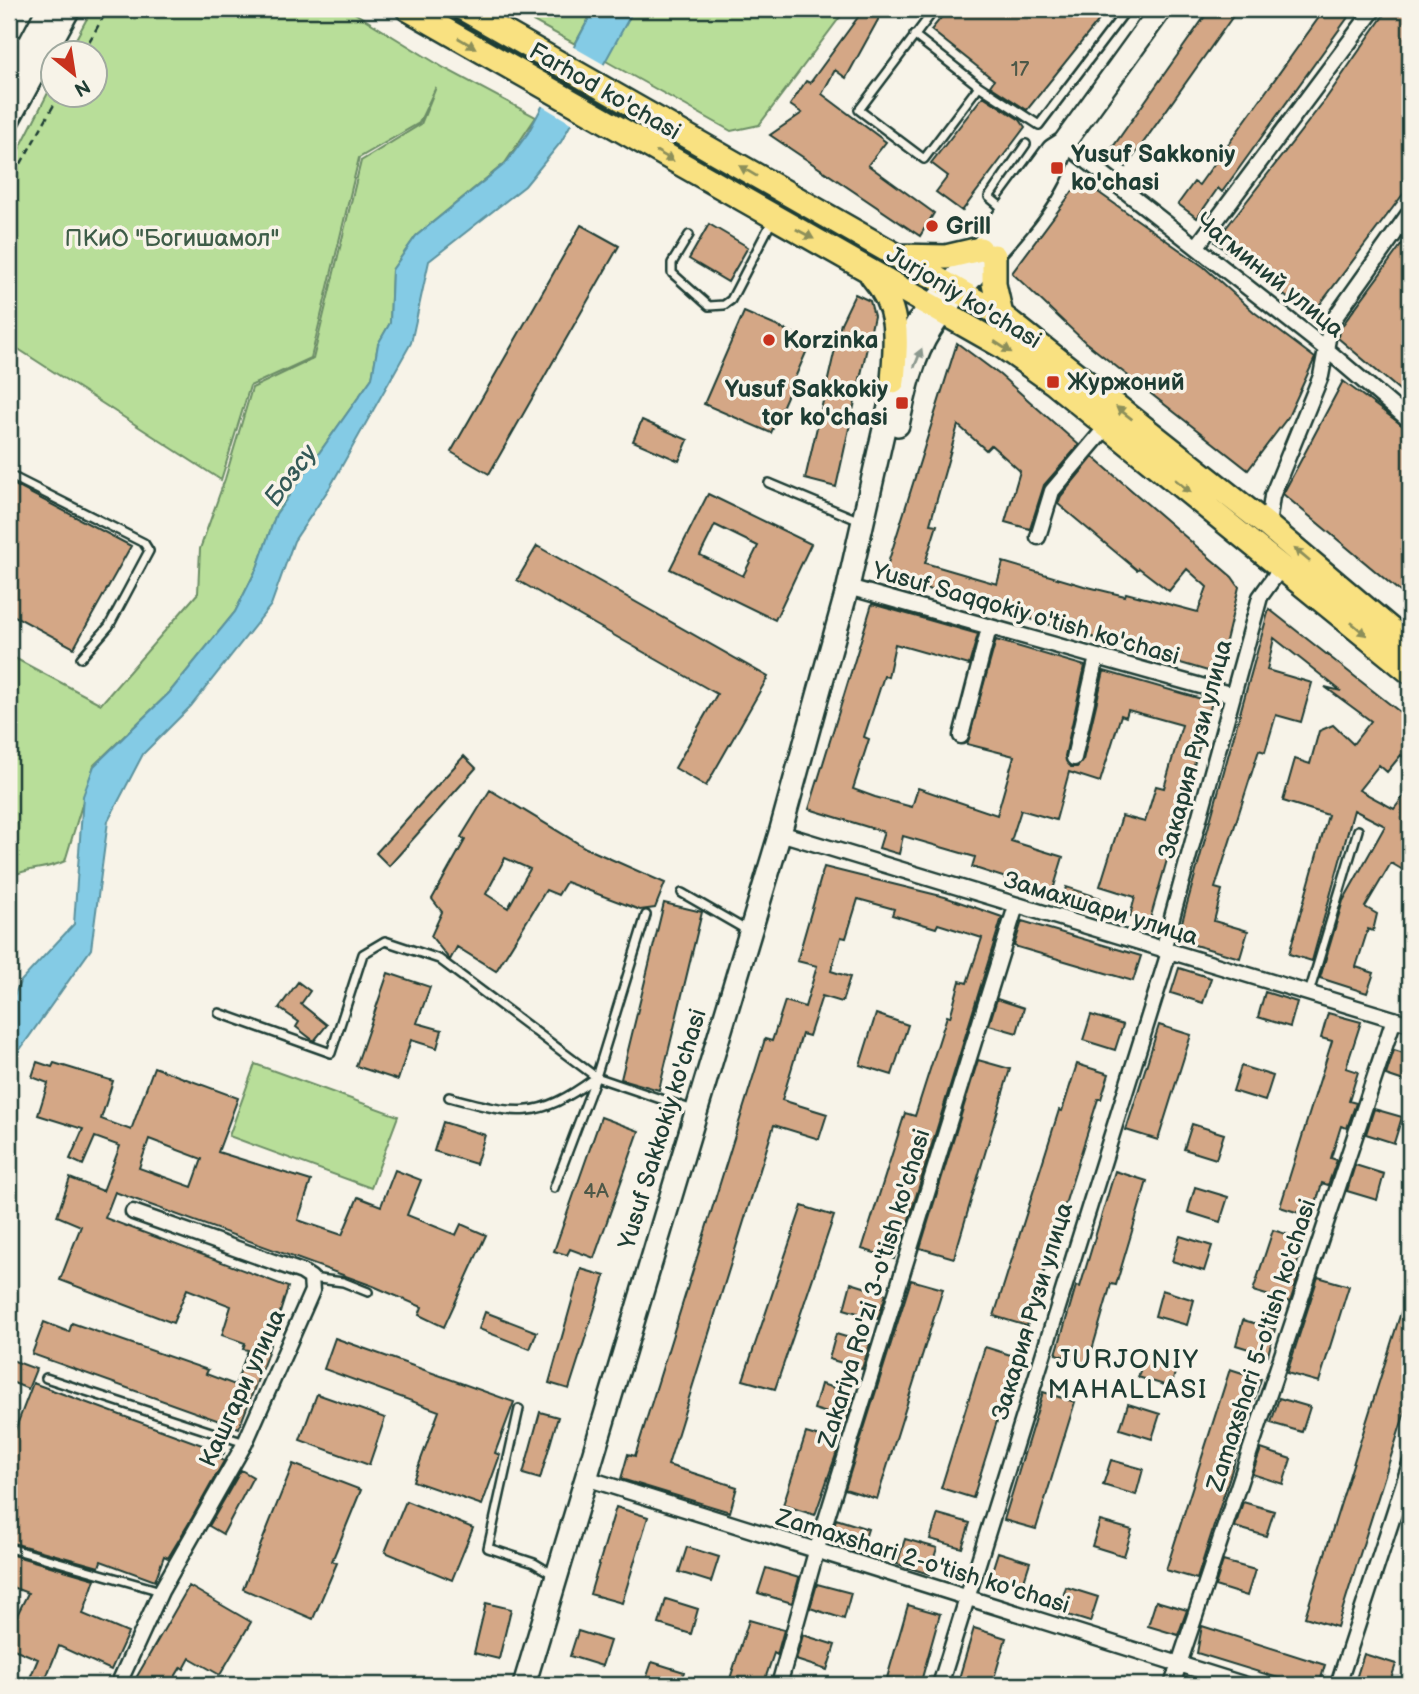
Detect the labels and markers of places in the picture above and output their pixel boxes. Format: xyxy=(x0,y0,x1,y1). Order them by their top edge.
place label: Yusuf Sakkoniy ko'chasi xyxy=(1071,140,1235,197)
marker: Yusuf Sakkoniy ko'chasi xyxy=(1049,160,1065,176)
place label: Grill xyxy=(946,212,991,241)
marker: Grill xyxy=(924,218,940,234)
place label: Korzinka xyxy=(783,326,878,355)
marker: Korzinka xyxy=(761,332,777,348)
place label: Журжоний xyxy=(1067,368,1185,397)
marker: Журжоний xyxy=(1045,374,1061,390)
place label: Yusuf Sakkokiy tor ko'chasi xyxy=(725,375,888,432)
marker: Yusuf Sakkokiy tor ko'chasi xyxy=(894,395,910,411)

